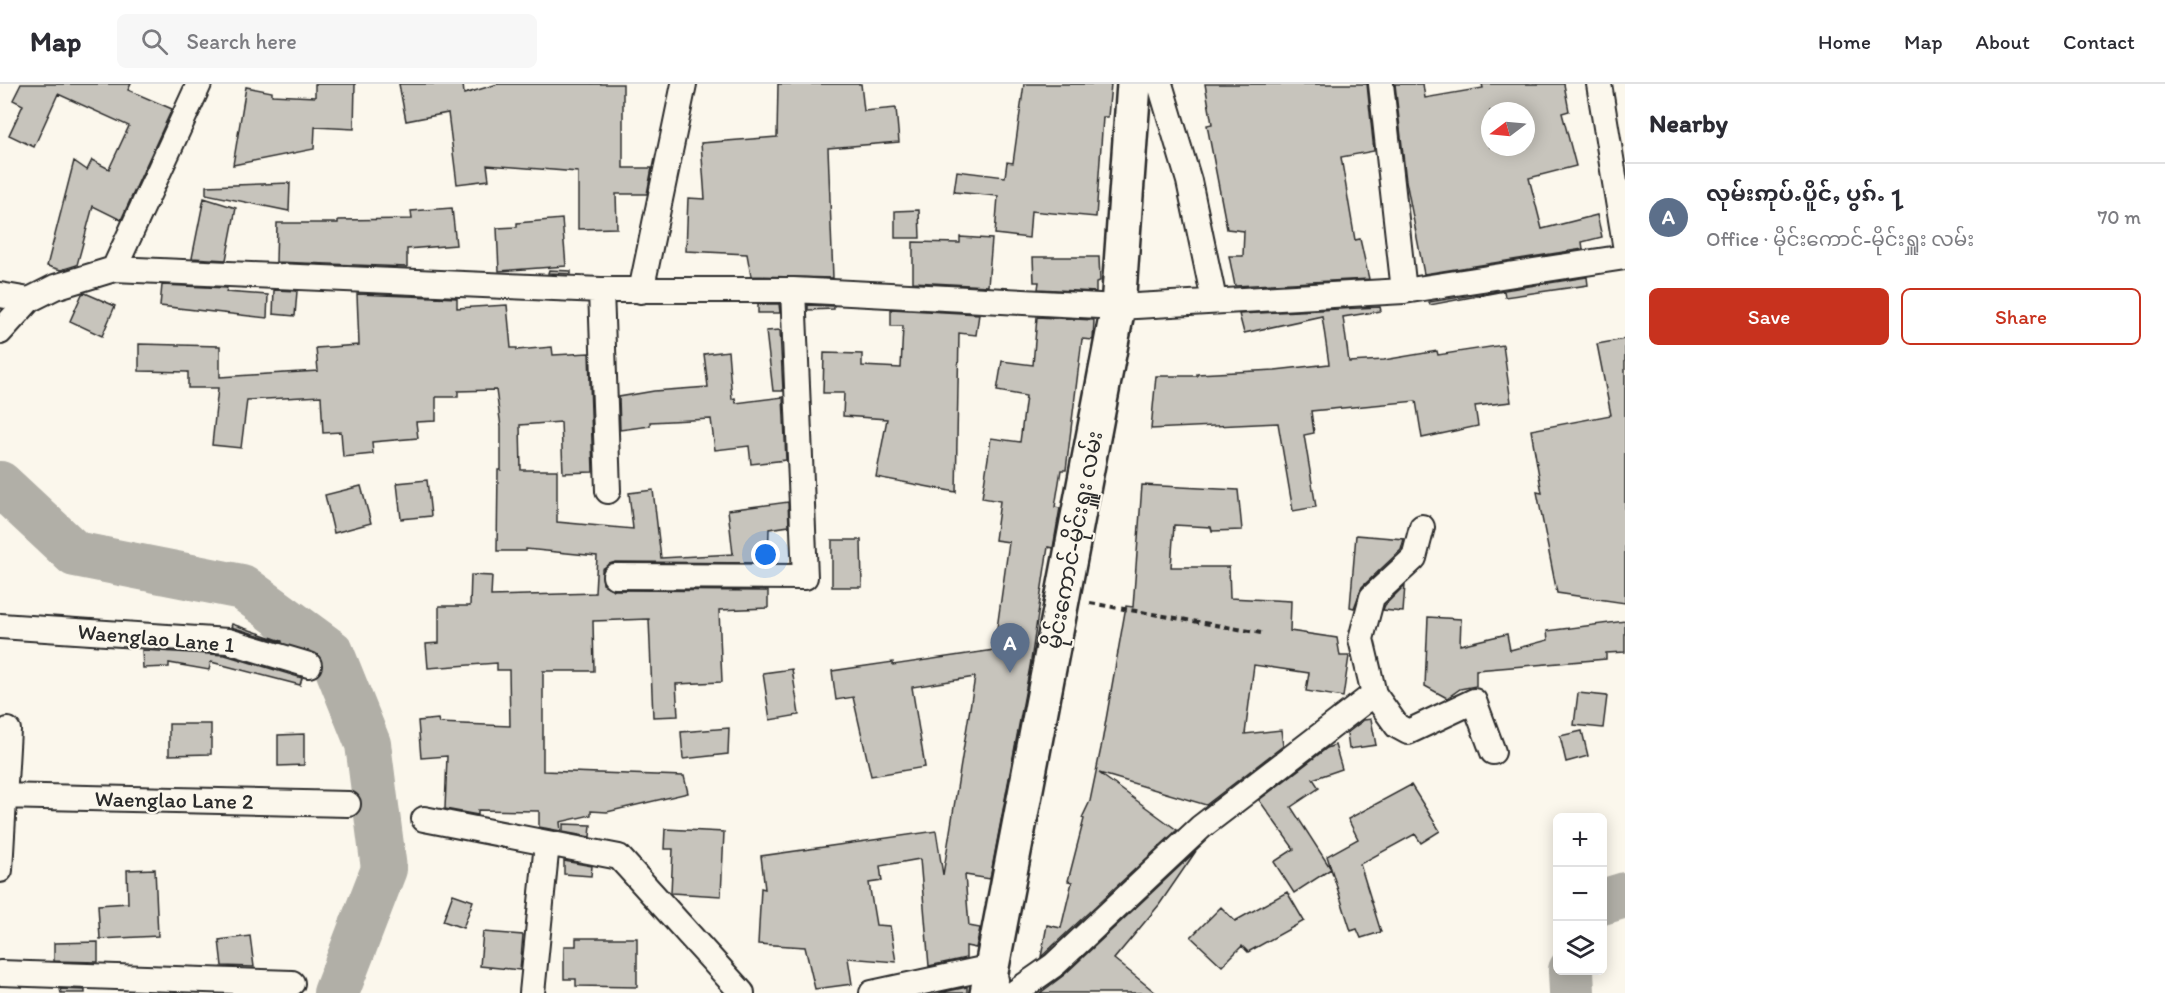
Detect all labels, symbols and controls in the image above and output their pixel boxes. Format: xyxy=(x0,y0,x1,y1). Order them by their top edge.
search box xyxy=(117,14,537,68)
text: Map xyxy=(30,24,81,58)
icon: search xyxy=(138,25,171,58)
text: Search here xyxy=(186,28,297,55)
text: Home xyxy=(1818,29,1871,54)
text: Map xyxy=(1904,29,1943,54)
text: About xyxy=(1976,29,2030,54)
text: Contact xyxy=(2063,29,2135,54)
north arrow xyxy=(1481,102,1535,156)
text: Nearby xyxy=(1649,107,1728,139)
text: လုမ်းဢုပ်ႉပိူင်ႇ ပွၵ်ႉ ႑ xyxy=(1706,180,1905,207)
text: A xyxy=(1662,205,1675,229)
text: 70 m xyxy=(2097,205,2141,229)
text: Office · မိုင်းကောင်-မိုင်းရှူး လမ်း xyxy=(1706,227,1974,251)
button: Save xyxy=(1649,288,1889,345)
button: Share xyxy=(1901,288,2141,345)
street label: မိုင်းကောင်-မိုင်းရှူး လမ်း xyxy=(1038,428,1112,652)
your location xyxy=(751,540,780,569)
street label: Waenglao Lane 1 xyxy=(76,618,236,658)
pin: A xyxy=(990,624,1030,673)
street label: Waenglao Lane 2 xyxy=(94,785,254,815)
map controls xyxy=(1553,813,1607,975)
button: + xyxy=(1553,813,1607,867)
button: − xyxy=(1553,867,1607,921)
button: layers xyxy=(1553,921,1607,975)

